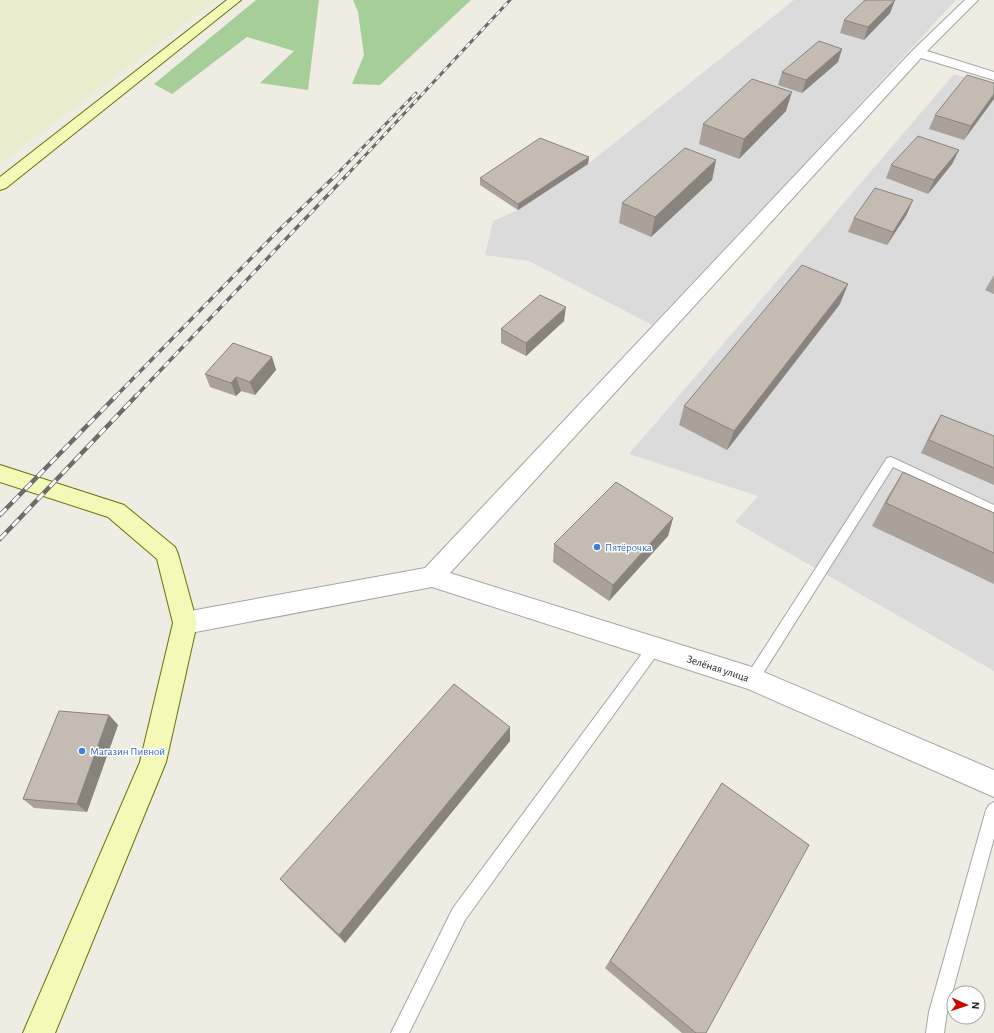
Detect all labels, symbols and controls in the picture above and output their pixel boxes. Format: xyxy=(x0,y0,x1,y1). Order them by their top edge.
marker: Пятёрочка xyxy=(592,542,602,552)
place label: Пятёрочка xyxy=(605,542,652,553)
street label: Зелёная улица xyxy=(685,653,750,684)
marker: Магазин Пивной xyxy=(77,746,87,756)
place label: Магазин Пивной xyxy=(90,746,165,757)
north arrow xyxy=(946,985,986,1025)
text: N xyxy=(970,1001,981,1010)

